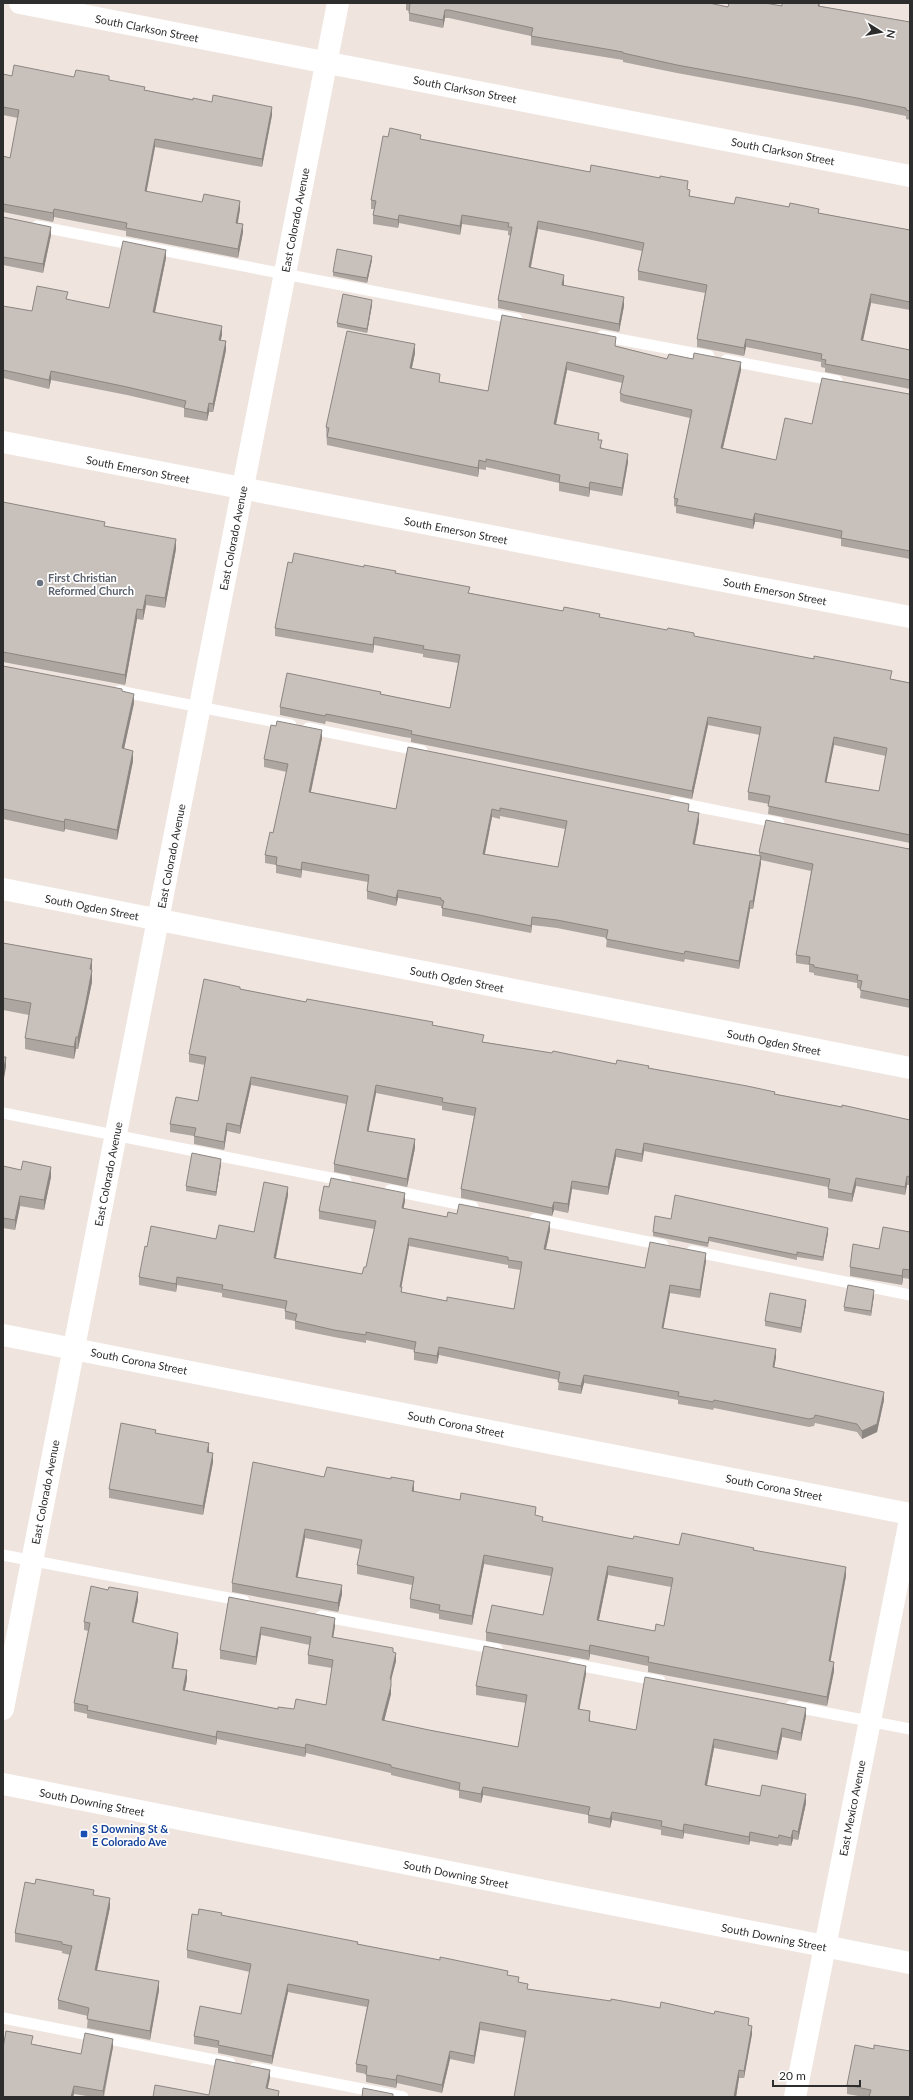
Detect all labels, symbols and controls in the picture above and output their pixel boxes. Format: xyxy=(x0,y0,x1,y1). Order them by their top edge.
street label: South Clarkson Street xyxy=(94,12,200,44)
north arrow xyxy=(861,12,901,52)
text: N xyxy=(884,29,898,39)
street label: South Clarkson Street xyxy=(412,73,518,105)
street label: South Clarkson Street xyxy=(730,135,836,167)
street label: East Colorado Avenue xyxy=(278,166,312,273)
street label: South Emerson Street xyxy=(85,453,191,485)
street label: East Colorado Avenue xyxy=(216,484,250,591)
street label: South Emerson Street xyxy=(403,514,509,546)
place label: First Christian Reformed Church xyxy=(48,571,134,597)
street label: South Emerson Street xyxy=(722,575,828,607)
marker: First Christian Reformed Church xyxy=(35,578,45,588)
street label: East Colorado Avenue xyxy=(154,802,188,909)
street label: South Ogden Street xyxy=(44,892,140,922)
street label: South Ogden Street xyxy=(409,964,505,994)
street label: South Ogden Street xyxy=(726,1027,822,1057)
street label: East Colorado Avenue xyxy=(91,1120,125,1227)
street label: South Corona Street xyxy=(90,1345,188,1377)
street label: South Corona Street xyxy=(407,1408,505,1440)
street label: East Colorado Avenue xyxy=(28,1438,62,1545)
street label: South Corona Street xyxy=(725,1471,823,1503)
street label: East Mexico Avenue xyxy=(836,1759,868,1857)
street label: South Downing Street xyxy=(38,1785,146,1819)
place label: S Downing St & E Colorado Ave xyxy=(92,1822,168,1848)
marker: S Downing St & E Colorado Ave xyxy=(79,1829,89,1839)
street label: South Downing Street xyxy=(402,1857,510,1891)
street label: South Downing Street xyxy=(720,1920,828,1954)
scale bar xyxy=(773,2062,860,2088)
text: 20 m xyxy=(779,2068,806,2083)

